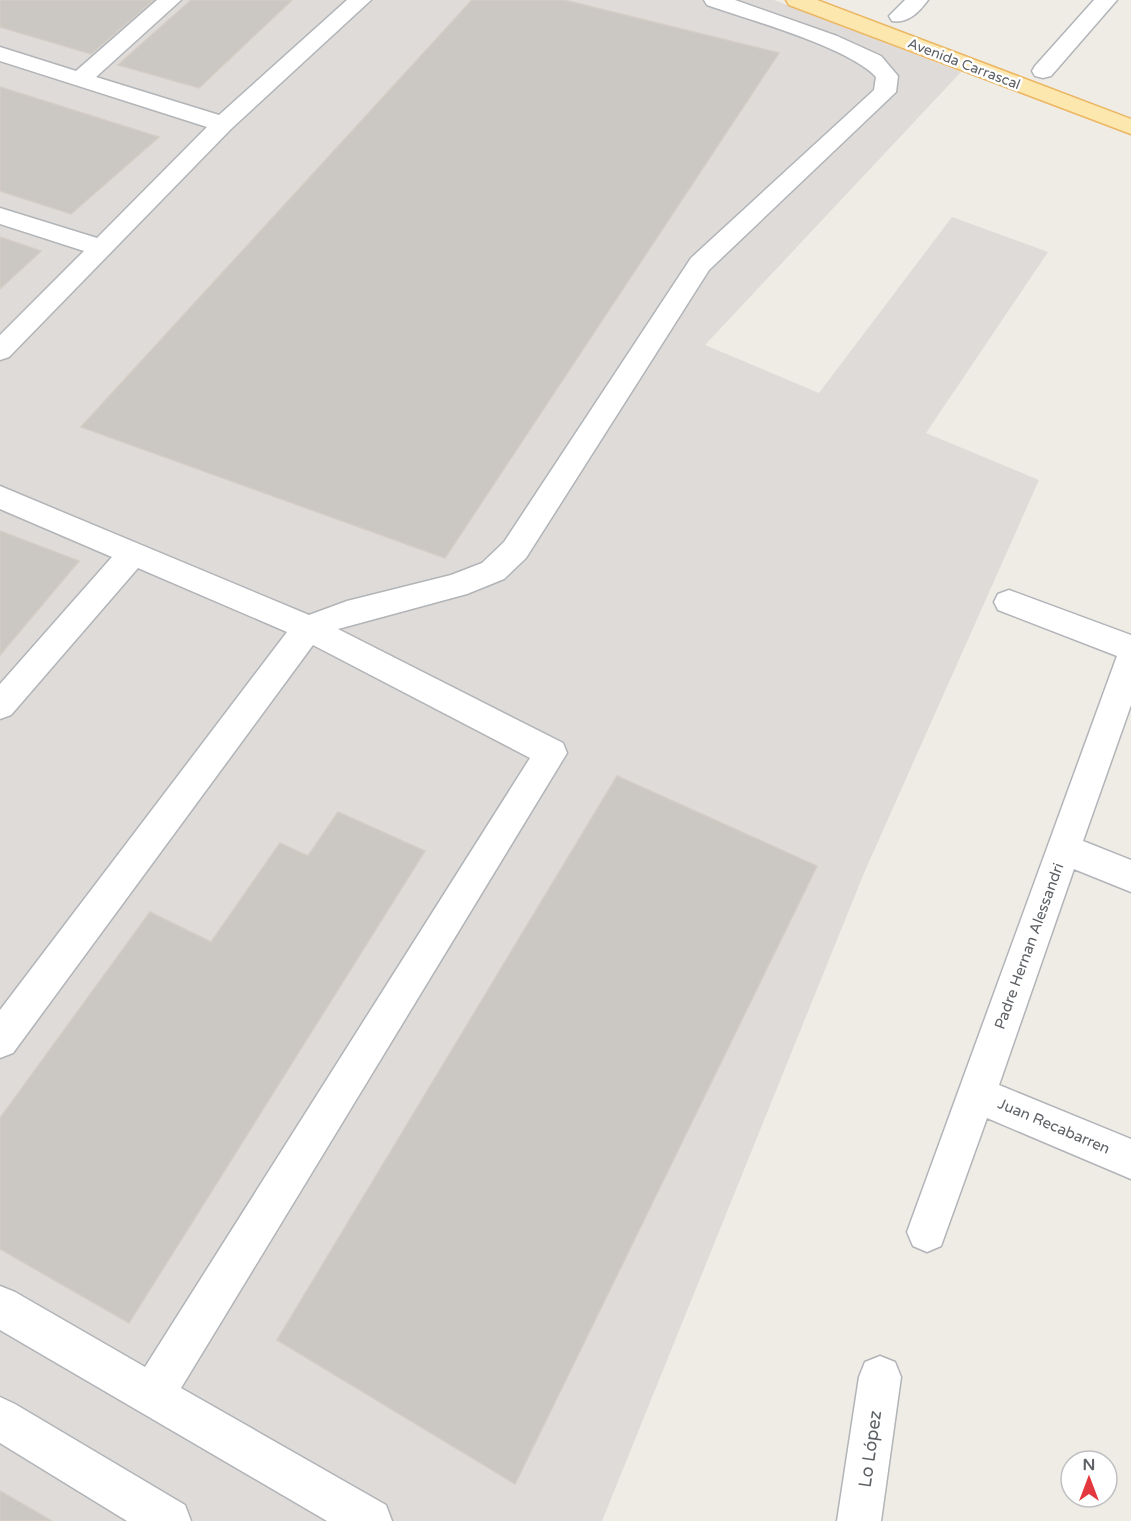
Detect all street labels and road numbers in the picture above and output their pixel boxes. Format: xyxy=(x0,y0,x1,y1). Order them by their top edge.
street label: Avenida Carrascal xyxy=(905,35,1023,93)
street label: Padre Hernan Alessandri xyxy=(990,860,1068,1032)
street label: Juan Recabarren xyxy=(995,1094,1113,1158)
street label: Lo López xyxy=(854,1409,886,1489)

